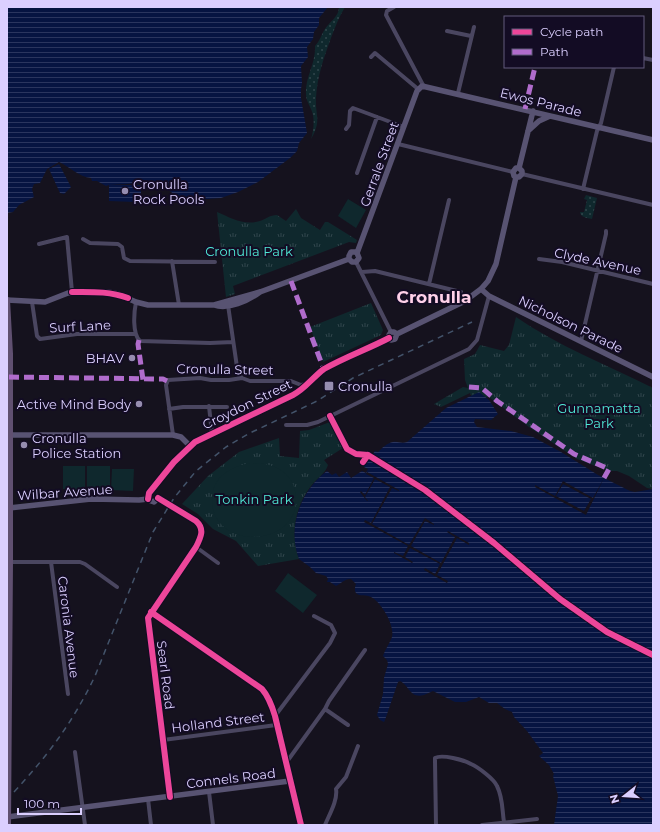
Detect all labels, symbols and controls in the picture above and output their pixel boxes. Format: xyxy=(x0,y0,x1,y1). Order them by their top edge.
legend xyxy=(504,16,644,68)
text: Cycle path xyxy=(540,24,603,39)
text: Path xyxy=(540,44,569,59)
street label: Ewos Parade xyxy=(499,84,584,120)
street label: Gerrale Street xyxy=(356,119,402,209)
place label: Cronulla Rock Pools xyxy=(133,176,204,207)
marker: Cronulla Rock Pools xyxy=(120,186,130,196)
park label: Cronulla Park xyxy=(205,243,293,259)
street label: Clyde Avenue xyxy=(553,244,643,278)
district label: Cronulla xyxy=(397,287,471,307)
street label: Nicholson Parade xyxy=(516,292,626,356)
street label: Surf Lane xyxy=(49,316,111,336)
place label: BHAV xyxy=(86,350,125,366)
marker: BHAV xyxy=(127,353,137,363)
street label: Cronulla Street xyxy=(176,360,274,378)
street label: Croydon Street xyxy=(200,375,294,433)
place label: Cronulla xyxy=(338,378,393,394)
marker: Cronulla xyxy=(323,380,335,392)
place label: Active Mind Body xyxy=(17,396,132,412)
marker: Active Mind Body xyxy=(134,399,144,409)
park label: Gunnamatta Park xyxy=(557,400,641,431)
place label: Cronulla Police Station xyxy=(32,430,121,461)
marker: Cronulla Police Station xyxy=(19,440,29,450)
street label: Wilbar Avenue xyxy=(17,481,113,503)
park label: Tonkin Park xyxy=(216,491,293,507)
street label: Caronia Avenue xyxy=(55,575,83,679)
street label: Searl Road xyxy=(154,640,178,710)
street label: Holland Street xyxy=(171,708,265,736)
street label: Connels Road xyxy=(185,765,277,791)
north arrow xyxy=(604,776,644,816)
scale bar xyxy=(18,790,81,816)
text: N xyxy=(606,793,622,805)
text: 100 m xyxy=(24,796,60,811)

